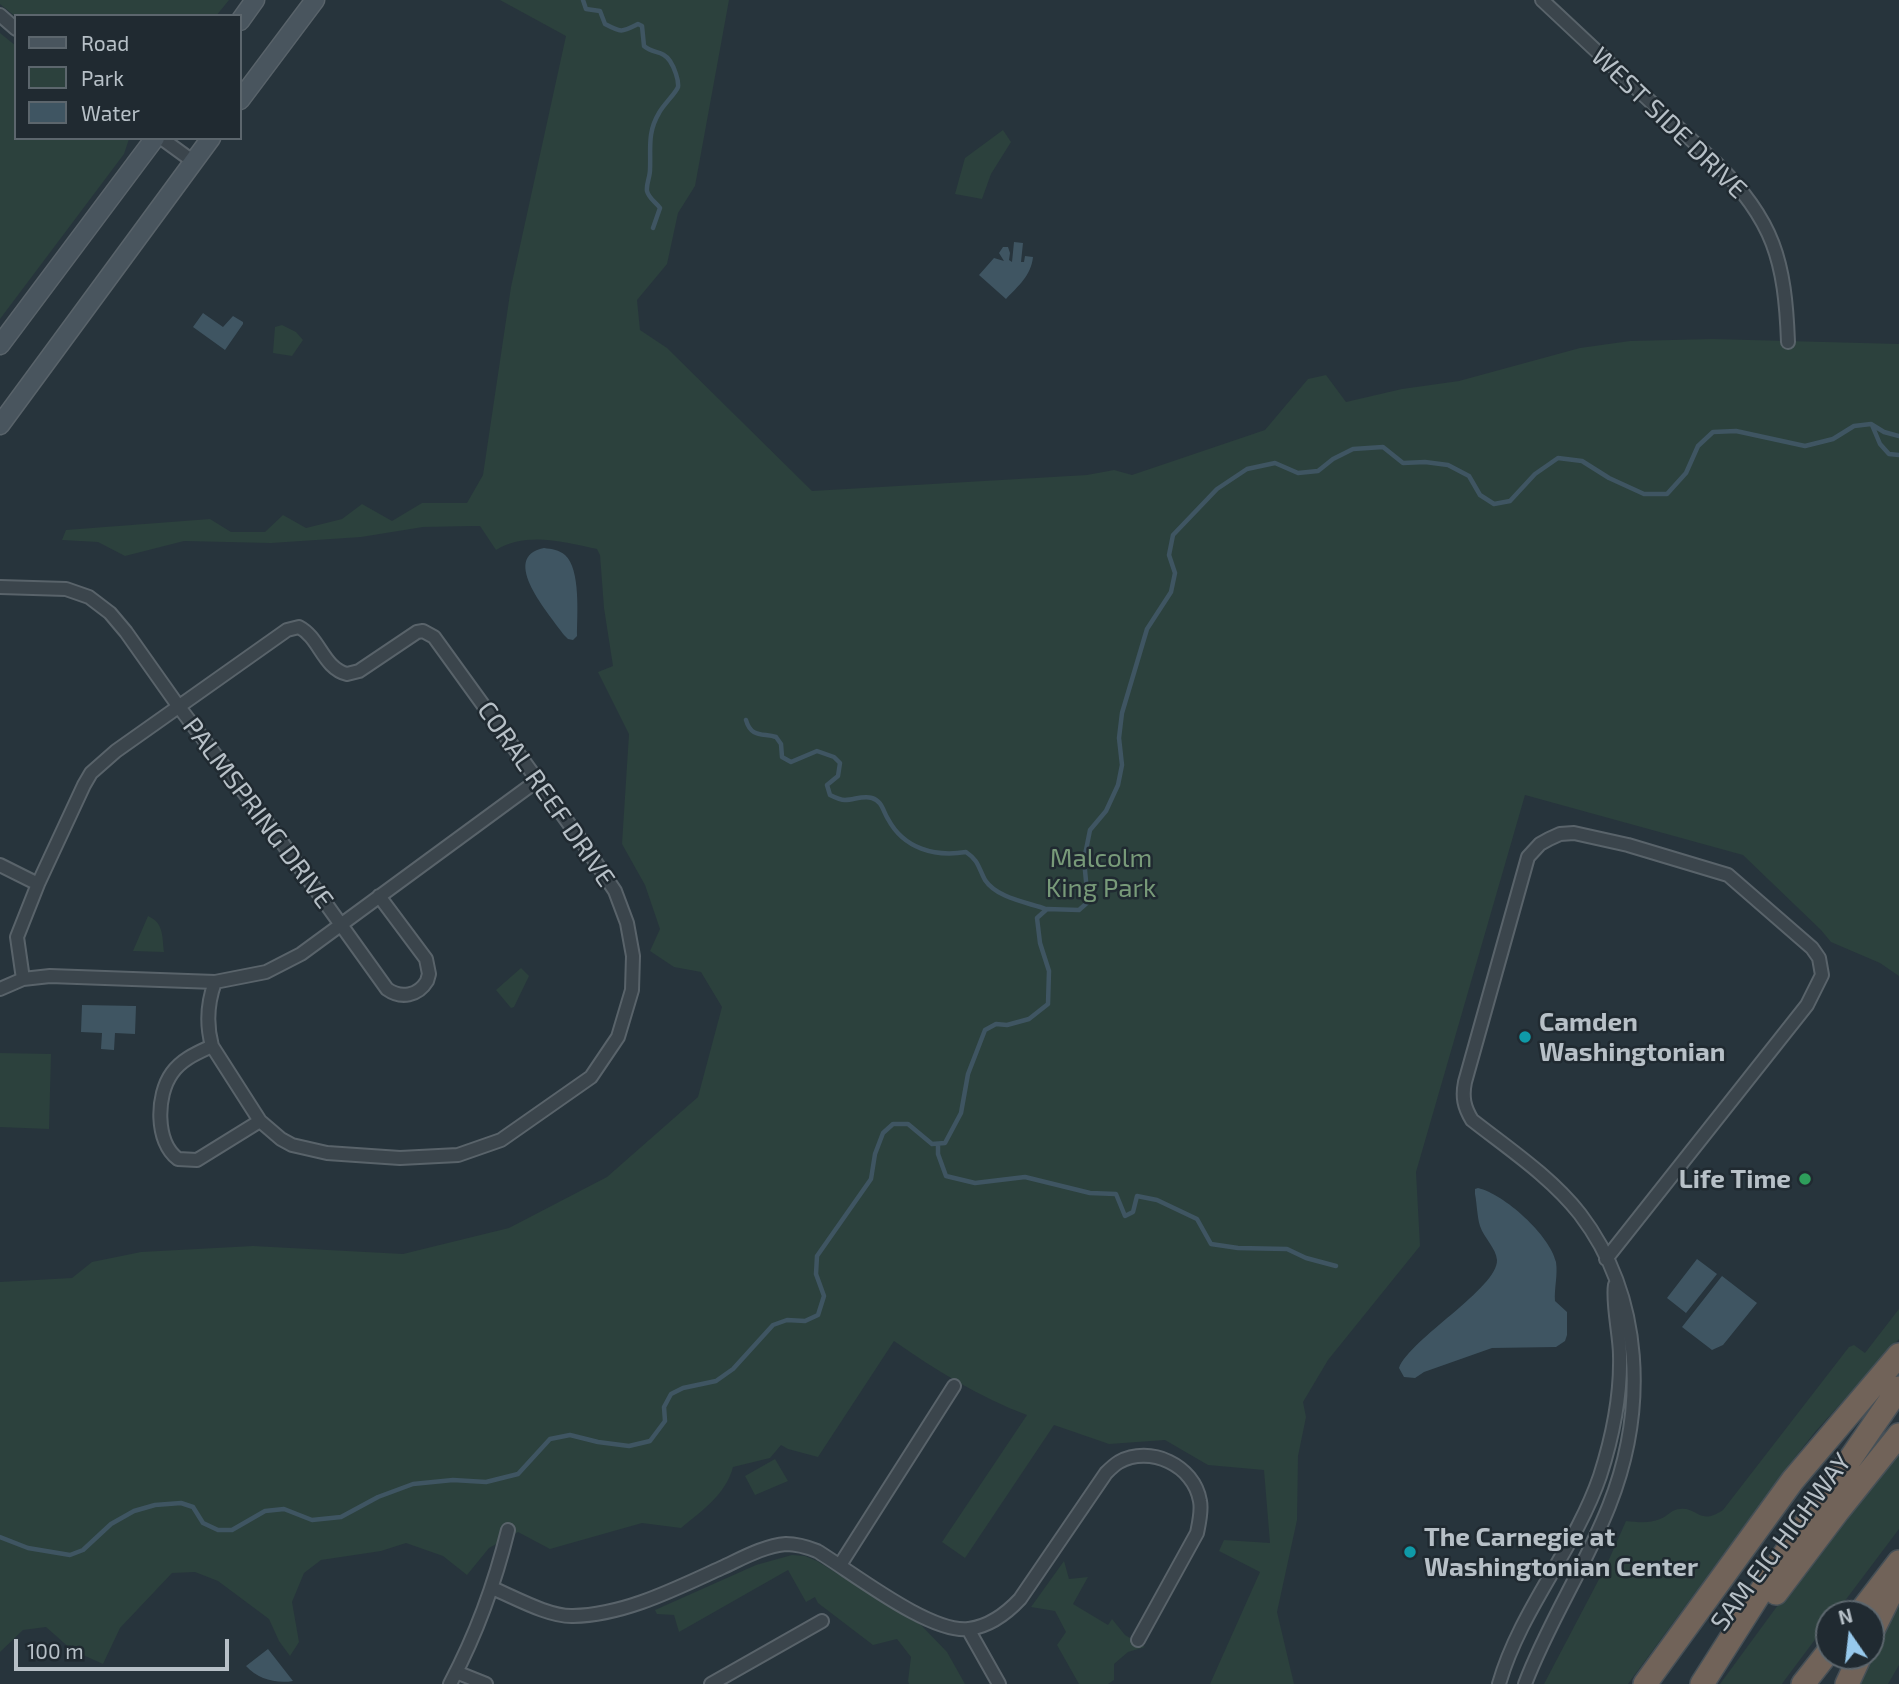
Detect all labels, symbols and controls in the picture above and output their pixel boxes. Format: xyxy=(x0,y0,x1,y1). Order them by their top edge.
legend xyxy=(14,14,242,140)
text: Road xyxy=(81,30,129,55)
street label: WEST SIDE DRIVE xyxy=(1585,41,1753,205)
text: Park xyxy=(81,65,124,90)
text: Water xyxy=(81,100,140,125)
street label: CORAL REEF DRIVE xyxy=(470,695,622,893)
street label: PALMSPRING DRIVE xyxy=(176,712,340,914)
park label: Malcolm King Park xyxy=(1046,842,1156,903)
place label: Camden Washingtonian xyxy=(1539,1006,1725,1068)
marker: Camden Washingtonian xyxy=(1517,1029,1533,1045)
place label: Life Time xyxy=(1679,1163,1791,1195)
marker: Life Time xyxy=(1797,1171,1813,1187)
street label: SAM EIG HIGHWAY xyxy=(1704,1447,1858,1637)
place label: The Carnegie at Washingtonian Center xyxy=(1424,1521,1698,1582)
marker: The Carnegie at Washingtonian Center xyxy=(1402,1544,1418,1560)
north arrow xyxy=(1815,1600,1885,1670)
text: N xyxy=(1836,1603,1855,1629)
scale bar xyxy=(18,1624,233,1668)
text: 100 m xyxy=(27,1638,84,1663)

